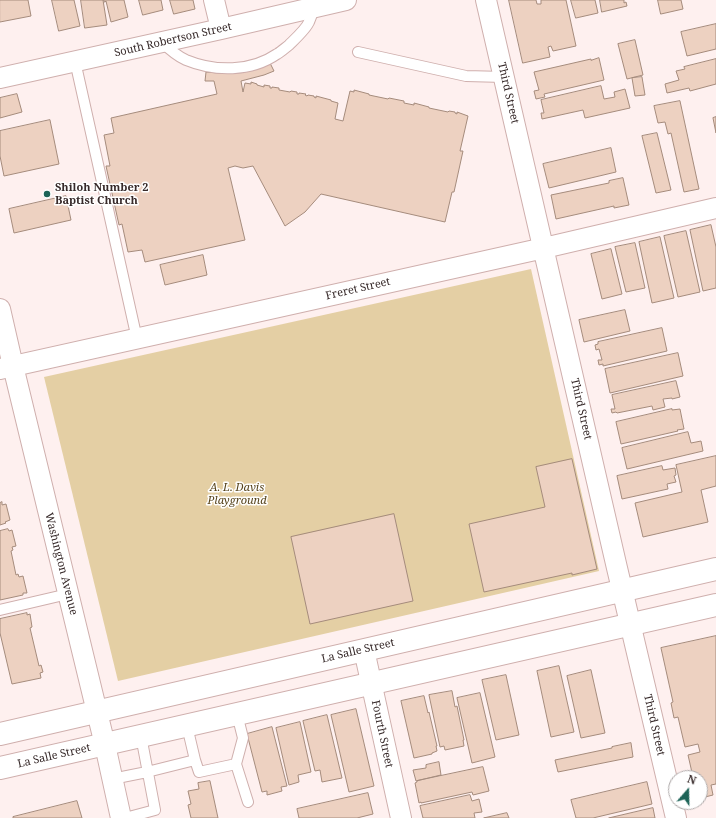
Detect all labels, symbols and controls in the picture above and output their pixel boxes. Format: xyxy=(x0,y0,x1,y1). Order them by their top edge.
street label: South Robertson Street xyxy=(113,20,233,60)
street label: Third Street xyxy=(495,61,521,125)
place label: Shiloh Number 2 Baptist Church xyxy=(55,181,149,207)
marker: Shiloh Number 2 Baptist Church xyxy=(42,189,52,199)
street label: Freret Street xyxy=(324,275,392,303)
street label: Third Street xyxy=(568,377,594,441)
park label: A. L. Davis Playground xyxy=(207,481,267,507)
street label: Washington Avenue xyxy=(42,512,80,616)
street label: La Salle Street xyxy=(320,636,396,666)
street label: Third Street xyxy=(641,693,667,757)
street label: Fourth Street xyxy=(368,699,396,769)
street label: La Salle Street xyxy=(16,741,92,771)
north arrow xyxy=(668,770,708,810)
text: N xyxy=(685,771,699,788)

